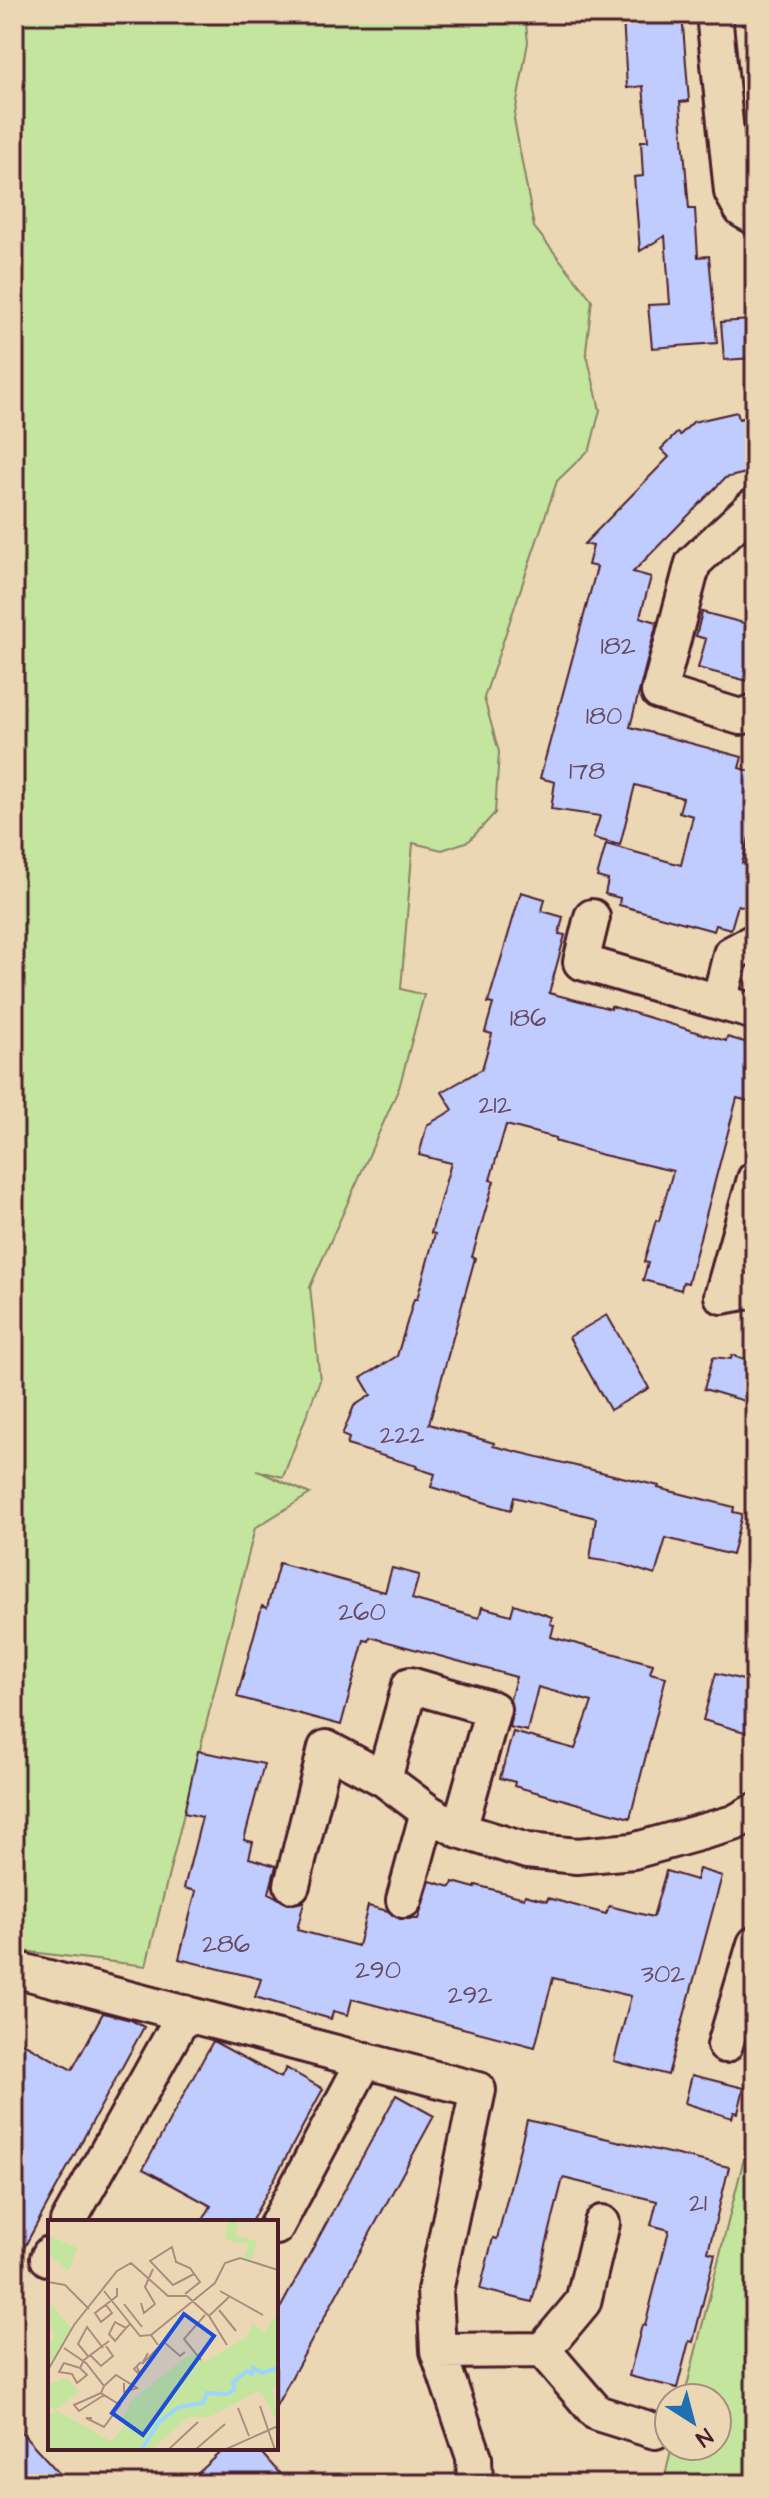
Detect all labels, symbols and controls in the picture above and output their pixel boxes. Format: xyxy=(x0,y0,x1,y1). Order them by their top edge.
house number: 182 xyxy=(600,628,636,664)
house number: 180 xyxy=(586,698,622,734)
house number: 178 xyxy=(569,753,605,789)
house number: 186 xyxy=(510,1000,546,1036)
house number: 212 xyxy=(478,1087,512,1123)
house number: 222 xyxy=(380,1417,424,1453)
house number: 260 xyxy=(338,1594,386,1630)
house number: 286 xyxy=(202,1926,250,1962)
house number: 290 xyxy=(355,1952,401,1988)
house number: 302 xyxy=(641,1956,685,1992)
house number: 292 xyxy=(448,1977,492,2013)
house number: 21 xyxy=(689,2185,707,2221)
inset map xyxy=(48,2220,278,2450)
north arrow xyxy=(653,2382,733,2462)
text: N xyxy=(689,2420,719,2454)

